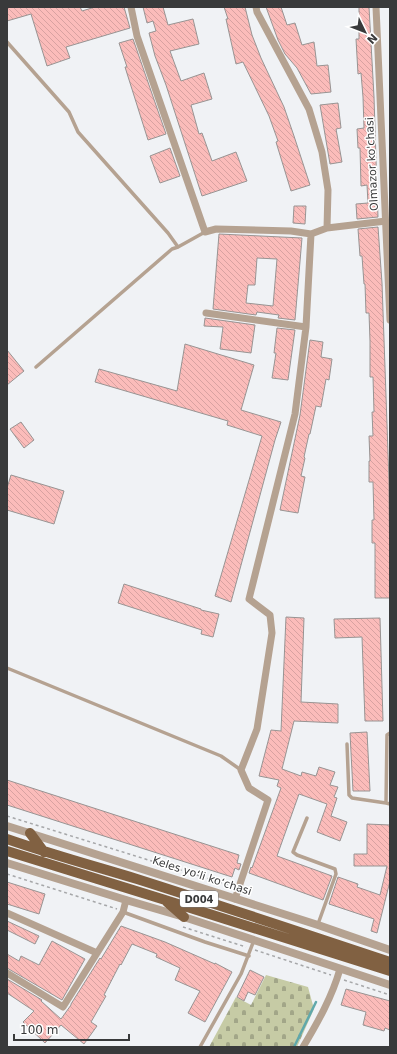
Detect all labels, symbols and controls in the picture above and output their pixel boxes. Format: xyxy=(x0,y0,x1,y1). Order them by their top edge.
north arrow xyxy=(345,12,385,52)
text: N xyxy=(364,31,380,46)
street label: Olmazor ko'chasi xyxy=(363,117,381,211)
street label: Keles yoʻli koʻchasi xyxy=(151,854,253,898)
road number: D004 xyxy=(180,891,218,907)
scale bar xyxy=(14,1016,129,1042)
text: 100 m xyxy=(20,1023,58,1037)

